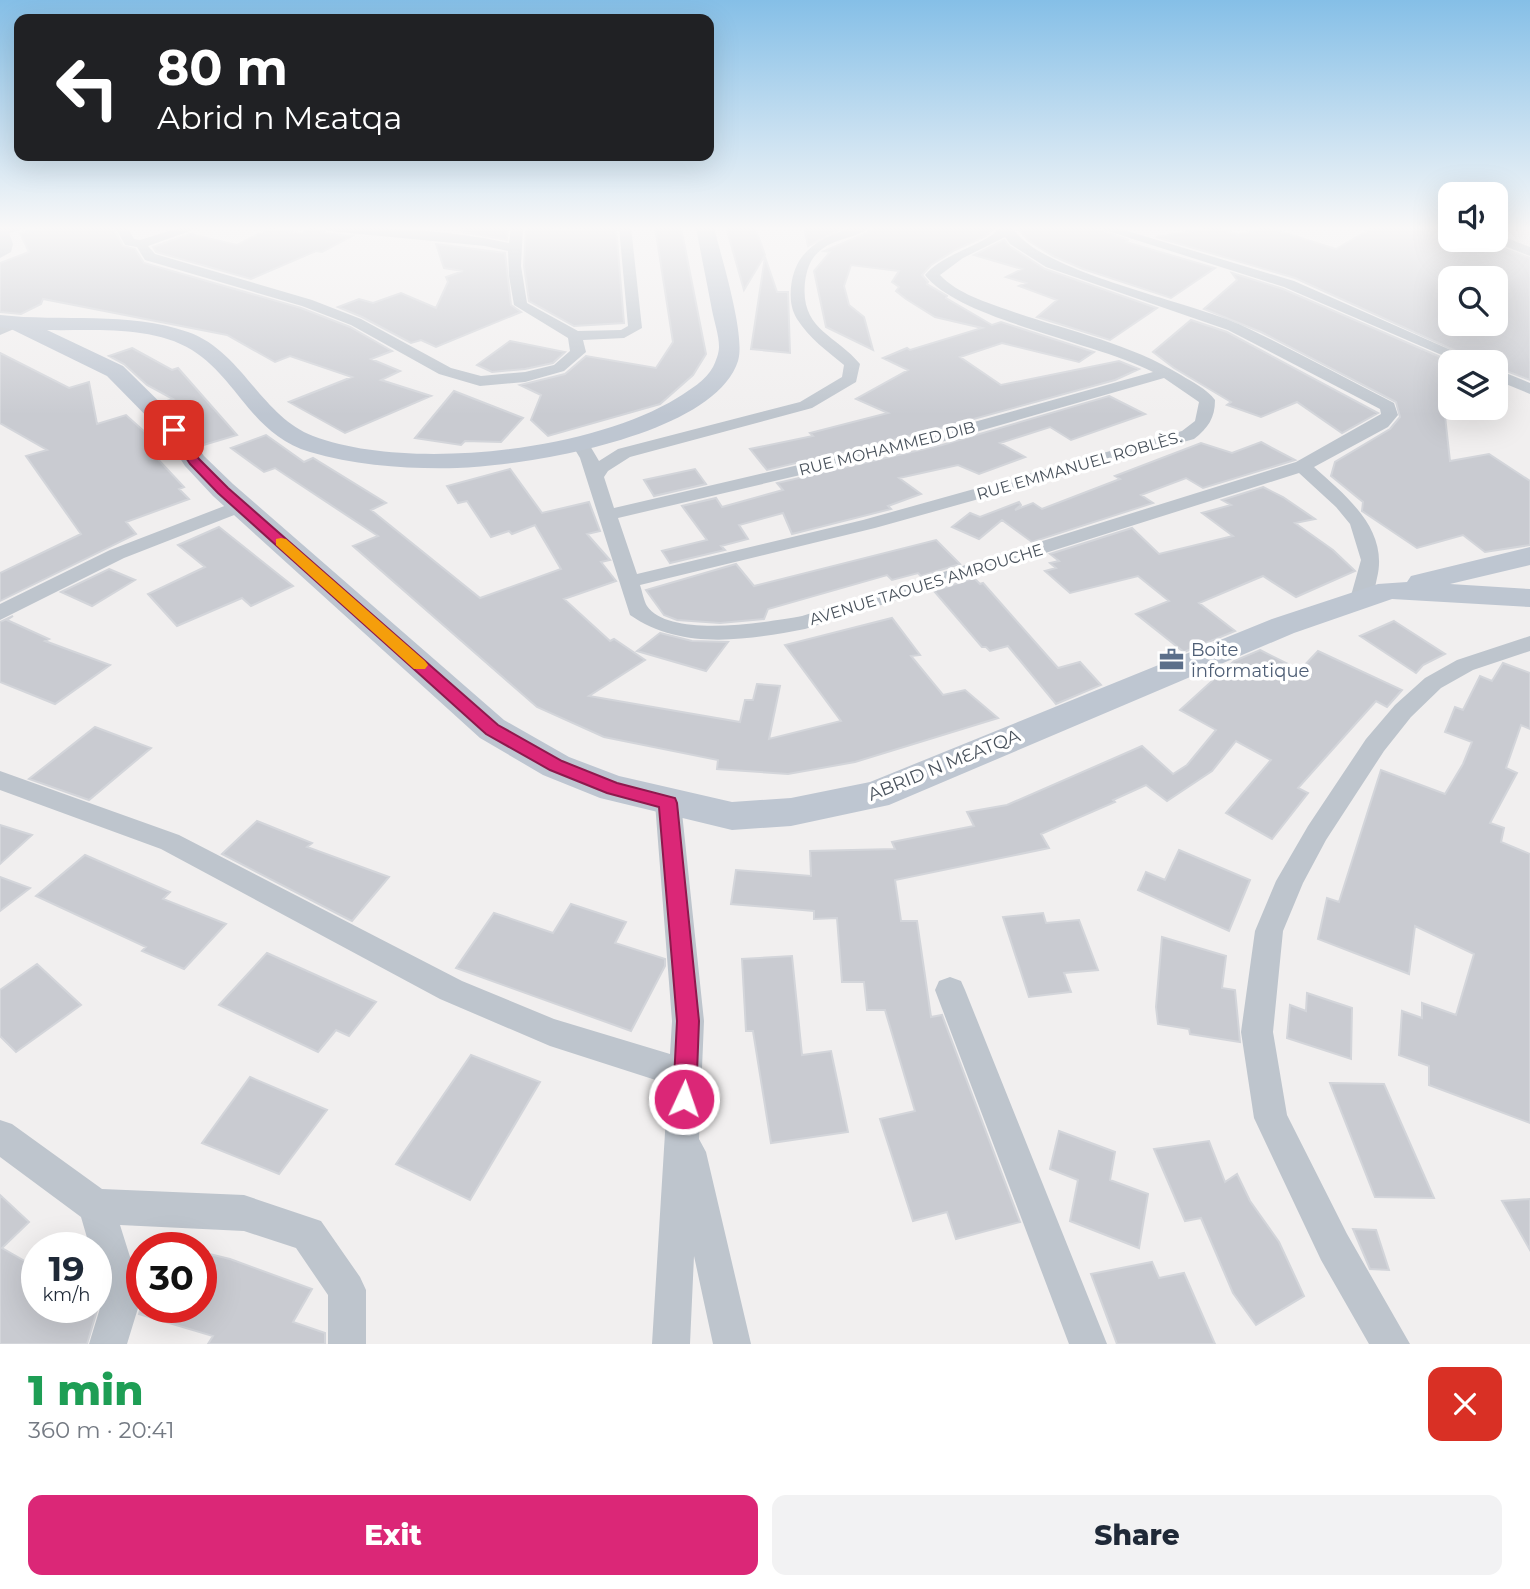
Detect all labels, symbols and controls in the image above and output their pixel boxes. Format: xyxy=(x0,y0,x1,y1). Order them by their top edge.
text: 80 m xyxy=(157,38,288,97)
icon: left xyxy=(42,42,133,133)
text: Abrid n Mɛatqa xyxy=(157,98,402,137)
map controls xyxy=(1438,182,1508,420)
button: sound xyxy=(1438,182,1508,252)
button: search xyxy=(1438,266,1508,336)
button: layers xyxy=(1438,350,1508,420)
pin xyxy=(144,400,204,460)
icon: arrive xyxy=(155,411,193,449)
street label: RUE MOHAMMED DIB xyxy=(797,417,977,480)
street label: RUE EMMANUEL ROBLÈS. xyxy=(974,427,1184,504)
street label: AVENUE TAOUES AMROUCHE xyxy=(807,540,1045,629)
place label: Boite informatique xyxy=(1191,639,1309,682)
office icon: Boite informatique xyxy=(1157,646,1185,674)
street label: ABRID N MƐATQA xyxy=(865,724,1024,806)
position arrow xyxy=(647,1062,721,1136)
speed limit sign: 30 xyxy=(126,1232,217,1323)
text: 19 xyxy=(48,1247,85,1290)
text: km/h xyxy=(42,1284,91,1306)
text: 1 min xyxy=(28,1364,144,1416)
button: close xyxy=(1428,1367,1502,1441)
text: 360 m · 20:41 xyxy=(28,1416,175,1444)
button: Exit xyxy=(28,1495,758,1575)
button: Share xyxy=(772,1495,1502,1575)

